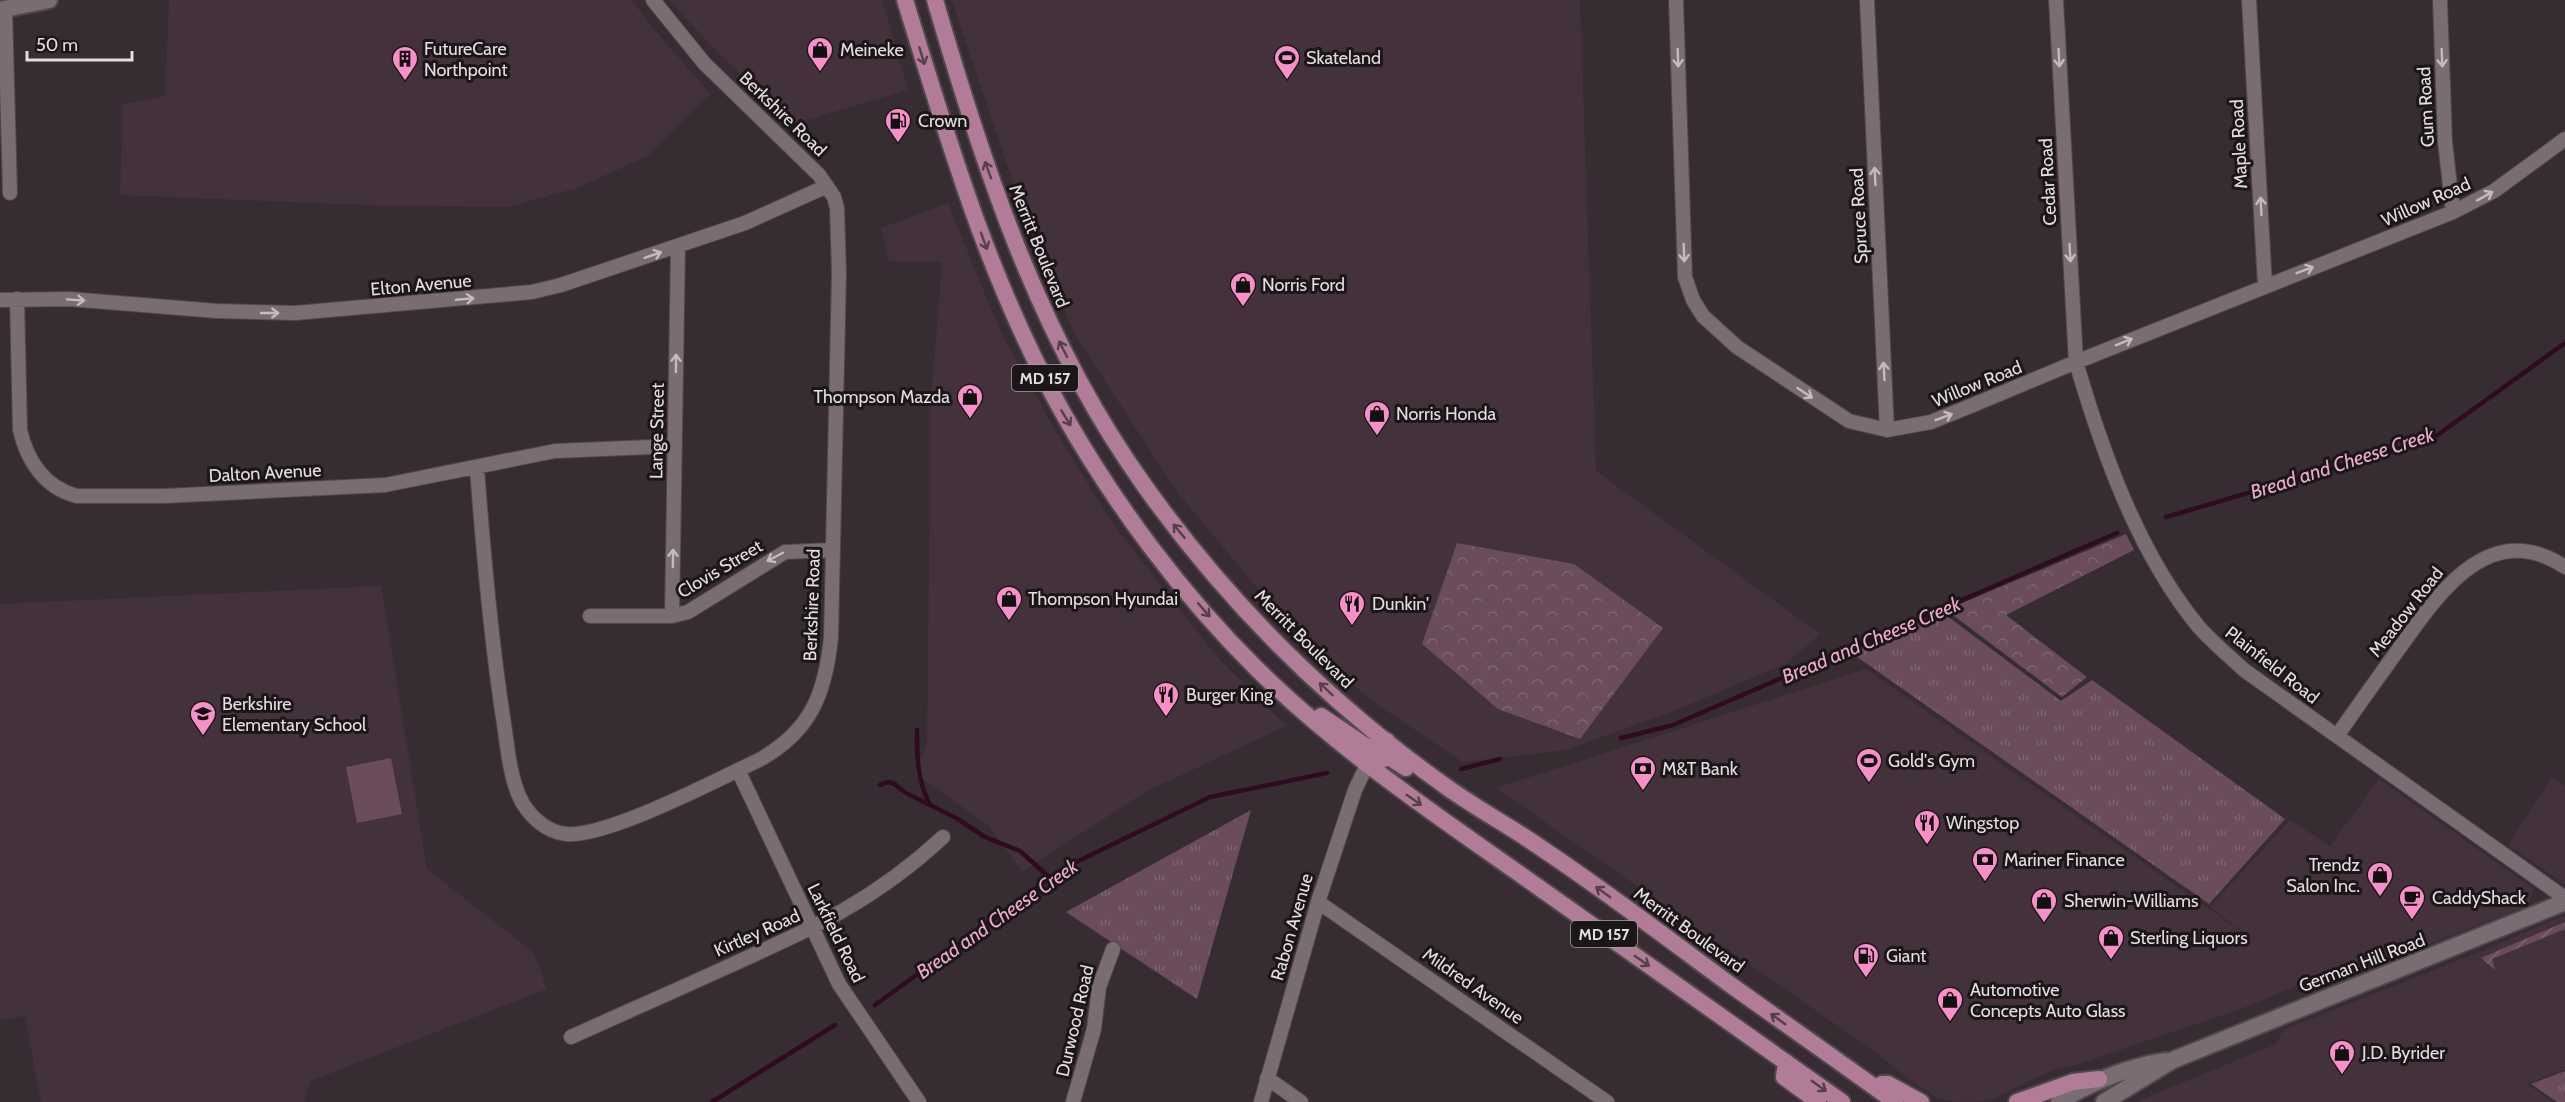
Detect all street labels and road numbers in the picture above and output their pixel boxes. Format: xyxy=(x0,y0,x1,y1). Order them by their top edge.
street label: Gum Road xyxy=(2413,66,2439,148)
street label: Berkshire Road xyxy=(735,67,831,161)
street label: Maple Road xyxy=(2226,99,2252,189)
street label: Cedar Road xyxy=(2035,138,2061,226)
street label: Spruce Road xyxy=(1846,168,1872,264)
street label: Willow Road xyxy=(2378,173,2474,231)
street label: Merritt Boulevard xyxy=(1004,181,1074,311)
street label: Elton Avenue xyxy=(370,270,472,300)
street label: Willow Road xyxy=(1929,356,2025,412)
road number: MD 157 xyxy=(1012,365,1078,391)
street label: Lange Street xyxy=(645,383,669,479)
street label: Dalton Avenue xyxy=(208,459,322,487)
street label: Clovis Street xyxy=(673,535,767,603)
street label: Berkshire Road xyxy=(799,548,825,662)
street label: Meadow Road xyxy=(2364,563,2448,661)
street label: Merritt Boulevard xyxy=(1250,585,1358,693)
street label: Plainfield Road xyxy=(2221,622,2323,708)
street label: Rabon Avenue xyxy=(1266,871,1318,983)
street label: Larkfield Road xyxy=(803,880,869,986)
street label: Merritt Boulevard xyxy=(1629,883,1749,977)
street label: Kirtley Road xyxy=(711,904,803,962)
road number: MD 157 xyxy=(1571,921,1637,947)
street label: German Hill Road xyxy=(2296,929,2428,997)
street label: Mildred Avenue xyxy=(1418,943,1528,1029)
street label: Durwood Road xyxy=(1051,963,1099,1079)

